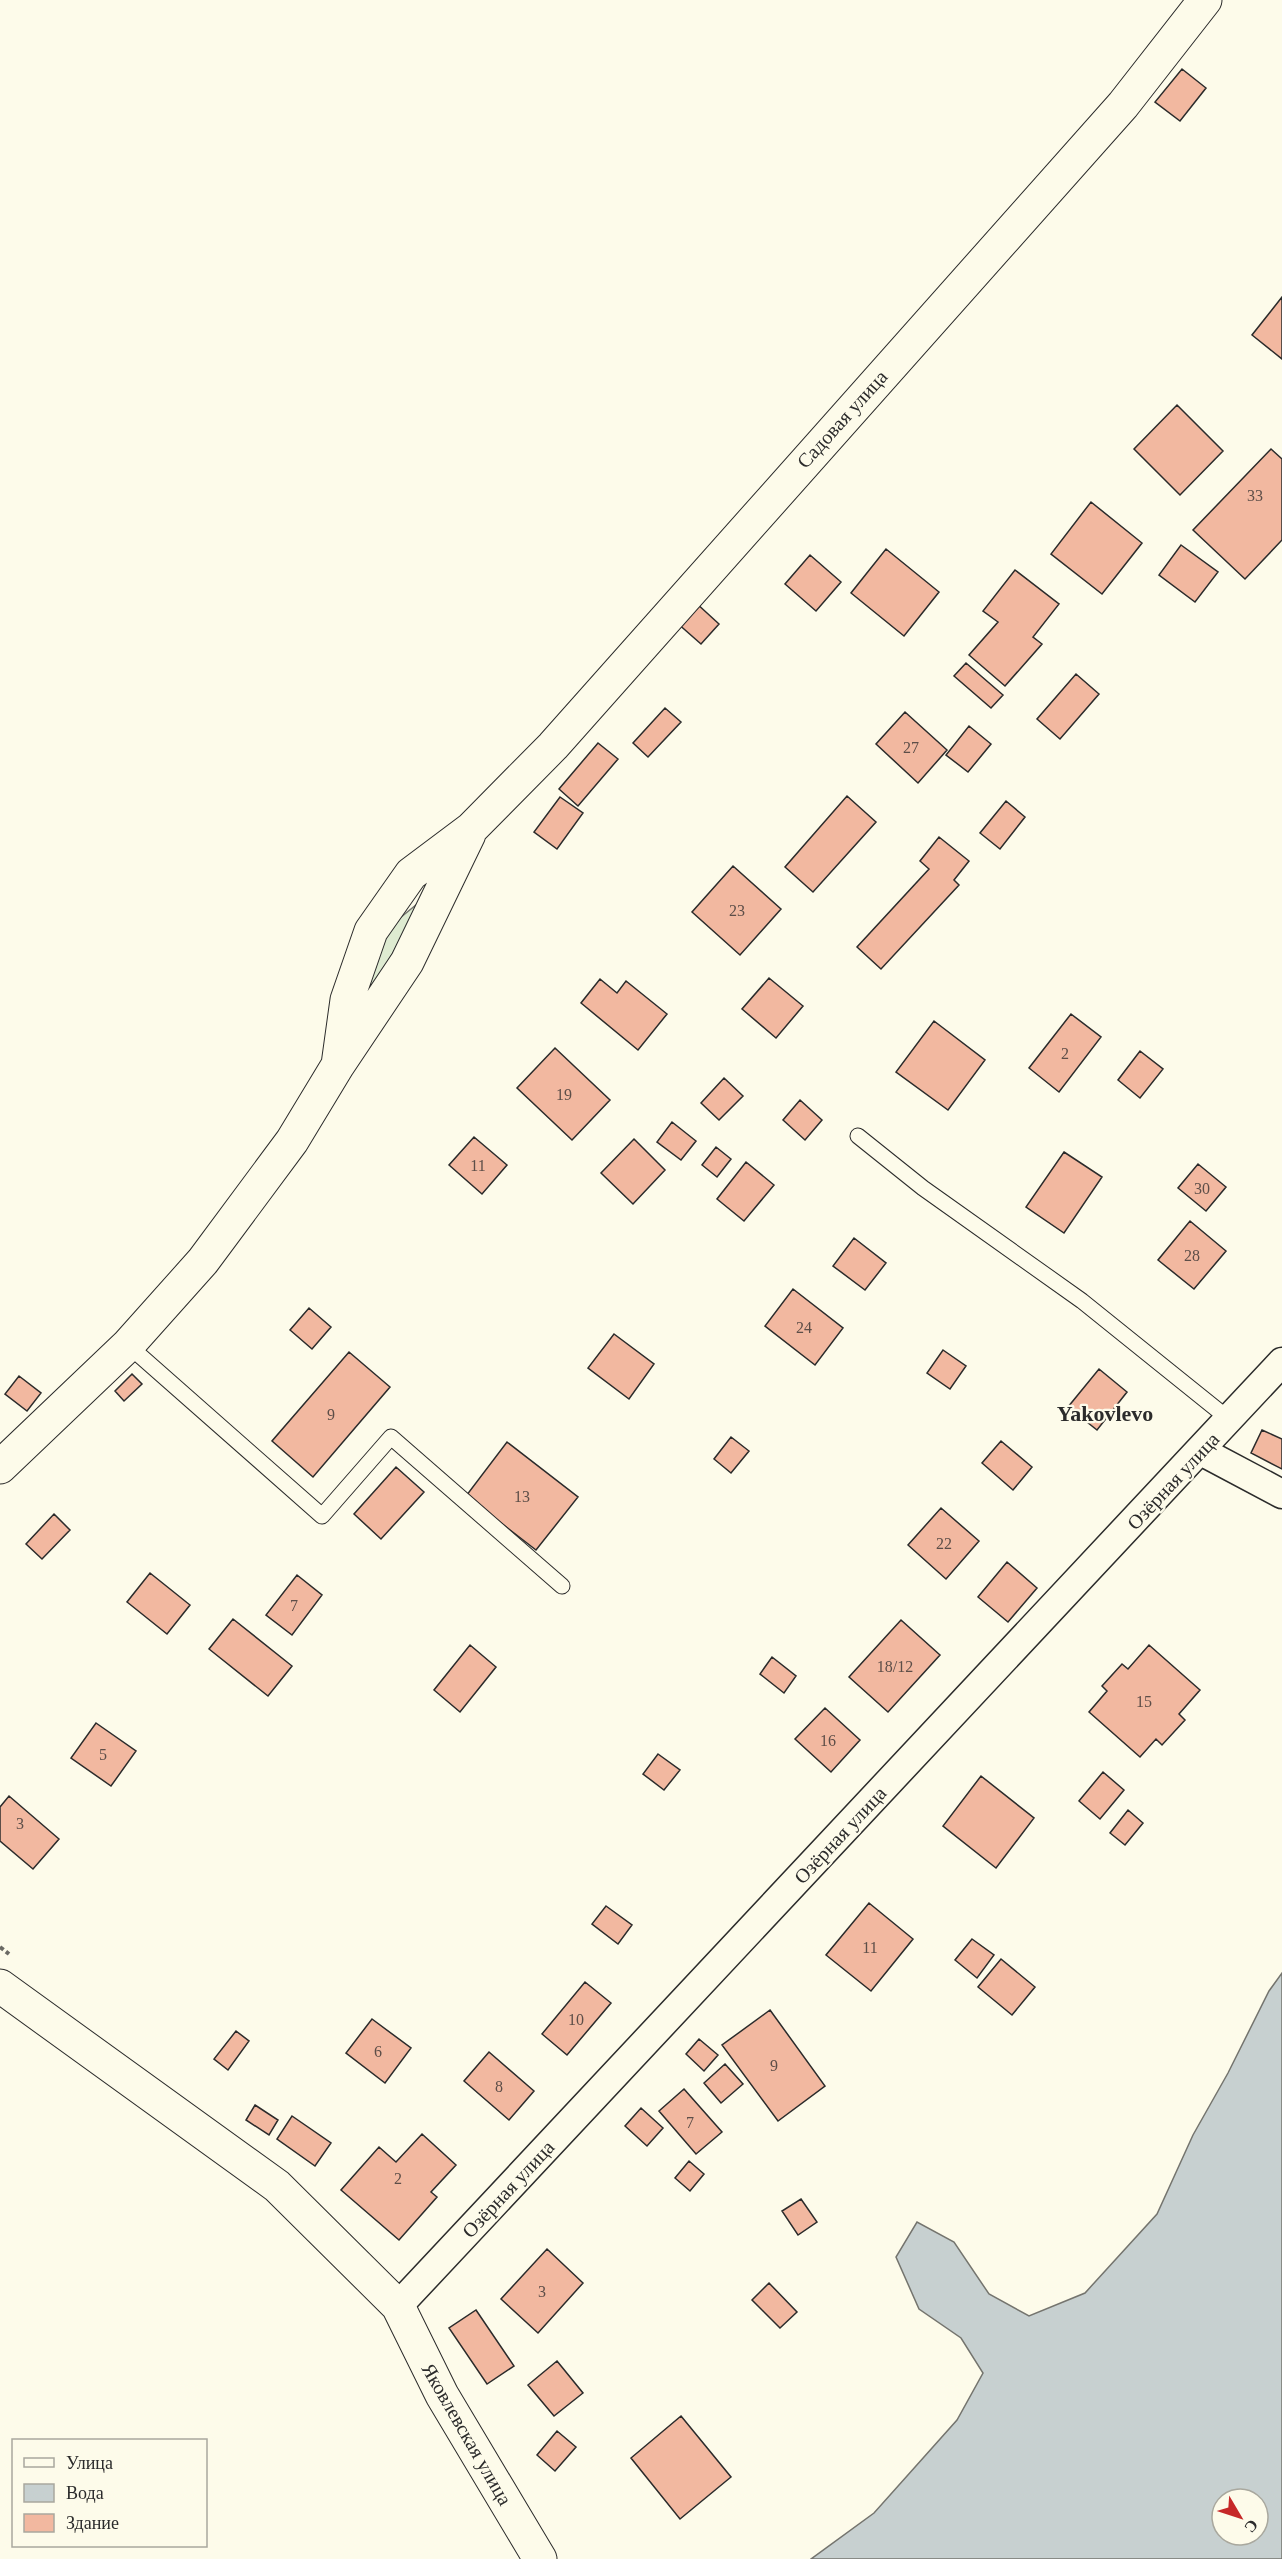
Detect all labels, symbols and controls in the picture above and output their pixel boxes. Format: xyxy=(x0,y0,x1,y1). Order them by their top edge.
street label: Садовая улица xyxy=(792,365,892,473)
house number: 33 xyxy=(1247,487,1263,504)
house number: 27 xyxy=(903,739,919,756)
house number: 23 xyxy=(729,902,745,919)
house number: 2 xyxy=(1061,1045,1069,1062)
house number: 19 xyxy=(556,1086,572,1103)
house number: 11 xyxy=(470,1157,486,1174)
house number: 30 xyxy=(1194,1180,1210,1197)
house number: 28 xyxy=(1184,1247,1200,1264)
house number: 24 xyxy=(796,1319,812,1336)
district label: Yakovlevo xyxy=(1057,1401,1153,1426)
house number: 9 xyxy=(327,1406,335,1423)
street label: Озёрная улица xyxy=(1123,1428,1224,1535)
house number: 13 xyxy=(514,1488,530,1505)
house number: 22 xyxy=(936,1535,952,1552)
house number: 7 xyxy=(290,1597,298,1614)
house number: 18/12 xyxy=(877,1658,913,1675)
house number: 15 xyxy=(1136,1693,1152,1710)
house number: 16 xyxy=(820,1732,836,1749)
house number: 5 xyxy=(99,1746,107,1763)
street label: Озёрная улица xyxy=(790,1782,891,1889)
house number: 3 xyxy=(16,1815,24,1832)
house number: 11 xyxy=(862,1939,878,1956)
house number: 10 xyxy=(568,2011,584,2028)
house number: 6 xyxy=(374,2043,382,2060)
house number: 9 xyxy=(770,2057,778,2074)
house number: 8 xyxy=(495,2078,503,2095)
house number: 7 xyxy=(686,2114,694,2131)
street label: Озёрная улица xyxy=(458,2136,559,2243)
house number: 2 xyxy=(394,2170,402,2187)
house number: 3 xyxy=(538,2283,546,2300)
street label: Яковлевская улица xyxy=(417,2359,517,2509)
legend xyxy=(12,2439,207,2547)
text: Улица xyxy=(66,2453,113,2473)
text: Вода xyxy=(66,2483,104,2503)
north arrow xyxy=(1210,2487,1270,2547)
text: Здание xyxy=(66,2513,119,2533)
text: С xyxy=(1241,2516,1262,2536)

